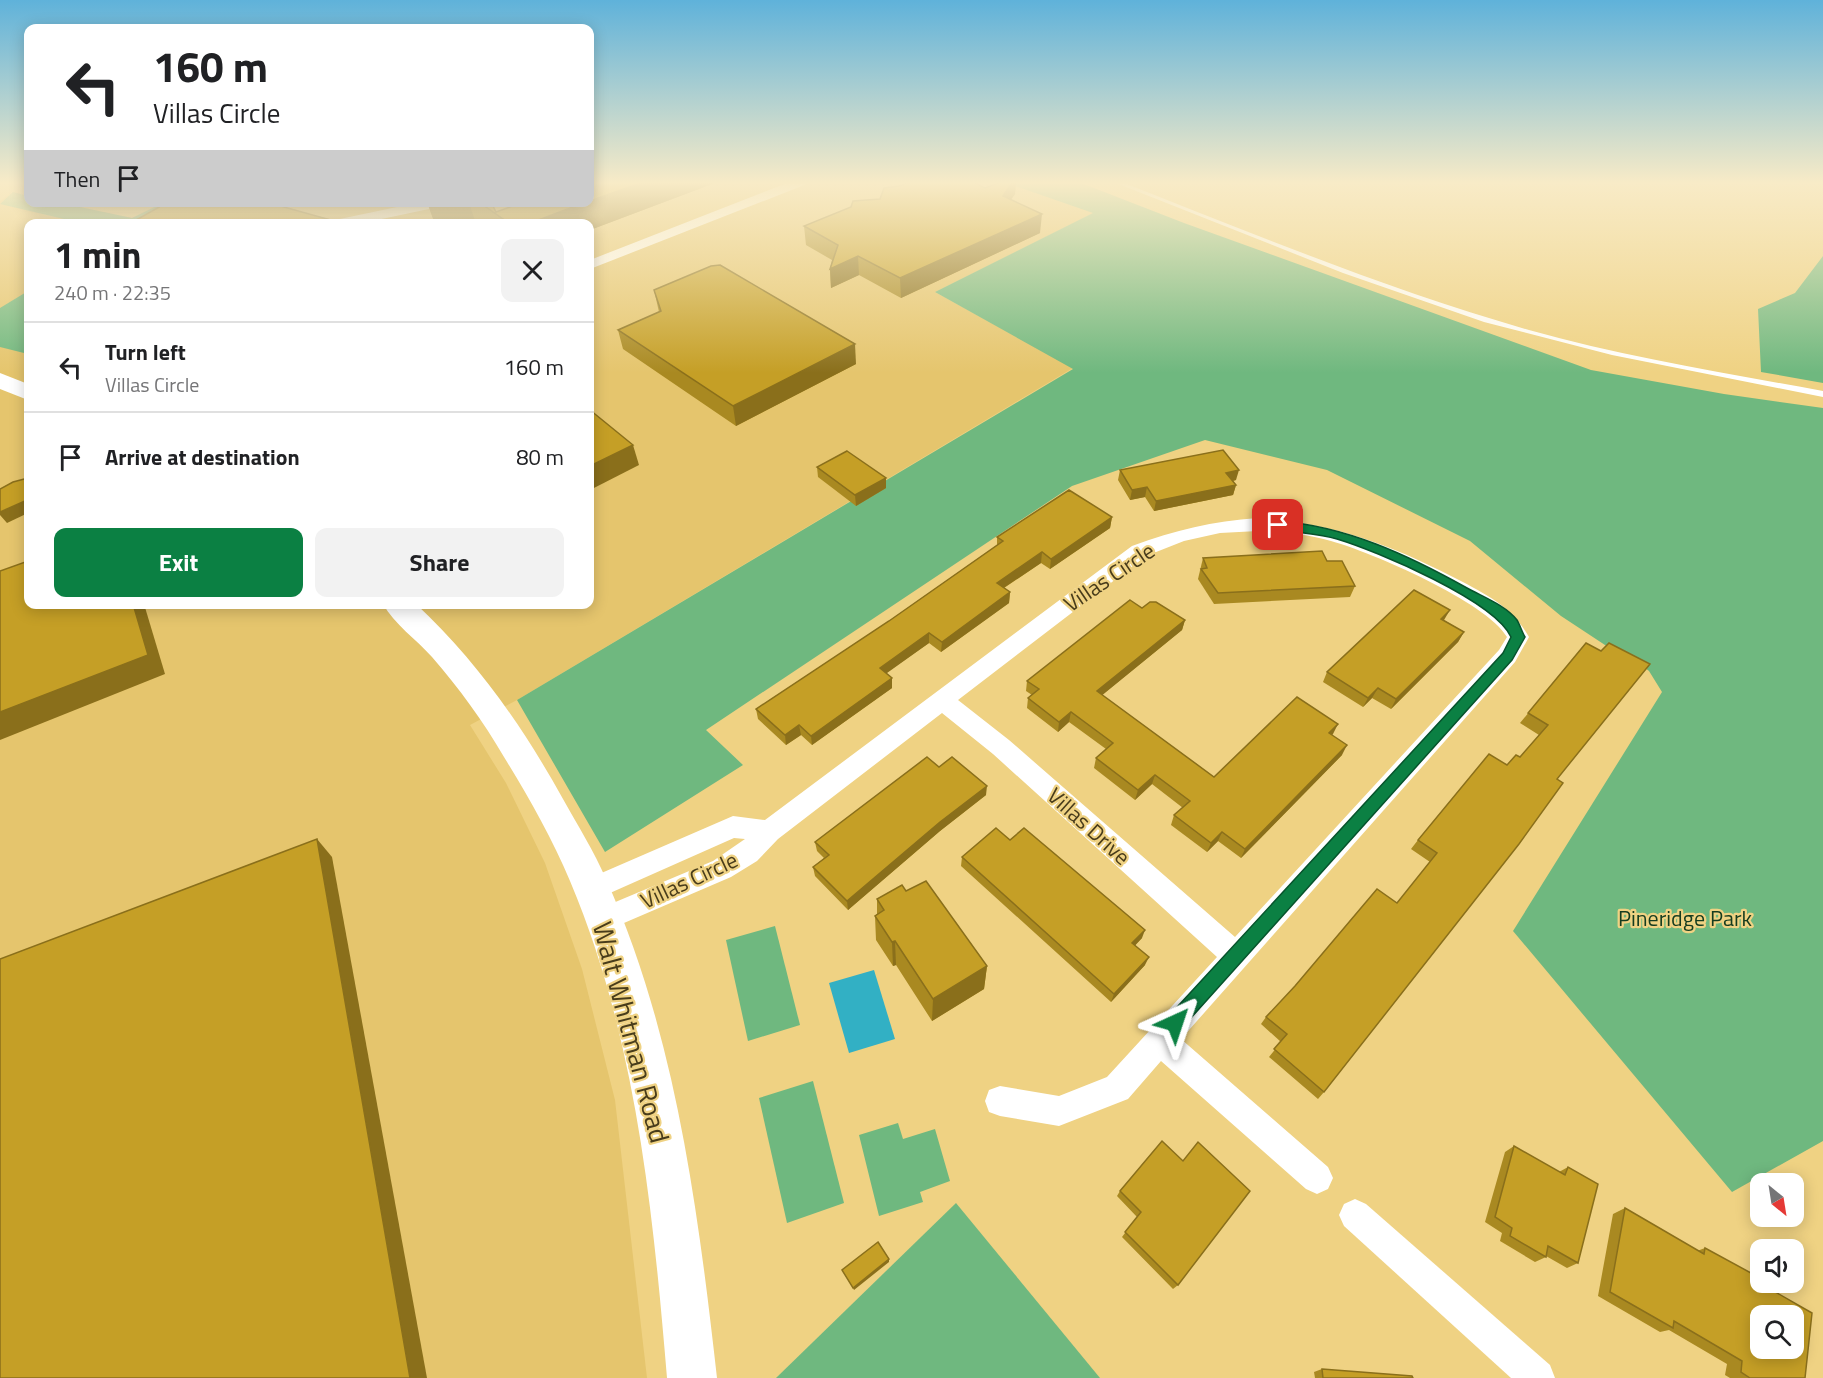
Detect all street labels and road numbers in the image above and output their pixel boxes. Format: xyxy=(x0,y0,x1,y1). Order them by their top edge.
street label: Villas Circle xyxy=(1056,534,1162,620)
street label: Villas Drive xyxy=(1040,779,1138,873)
street label: Villas Circle xyxy=(635,843,743,917)
street label: Walt Whitman Road xyxy=(583,917,681,1147)

